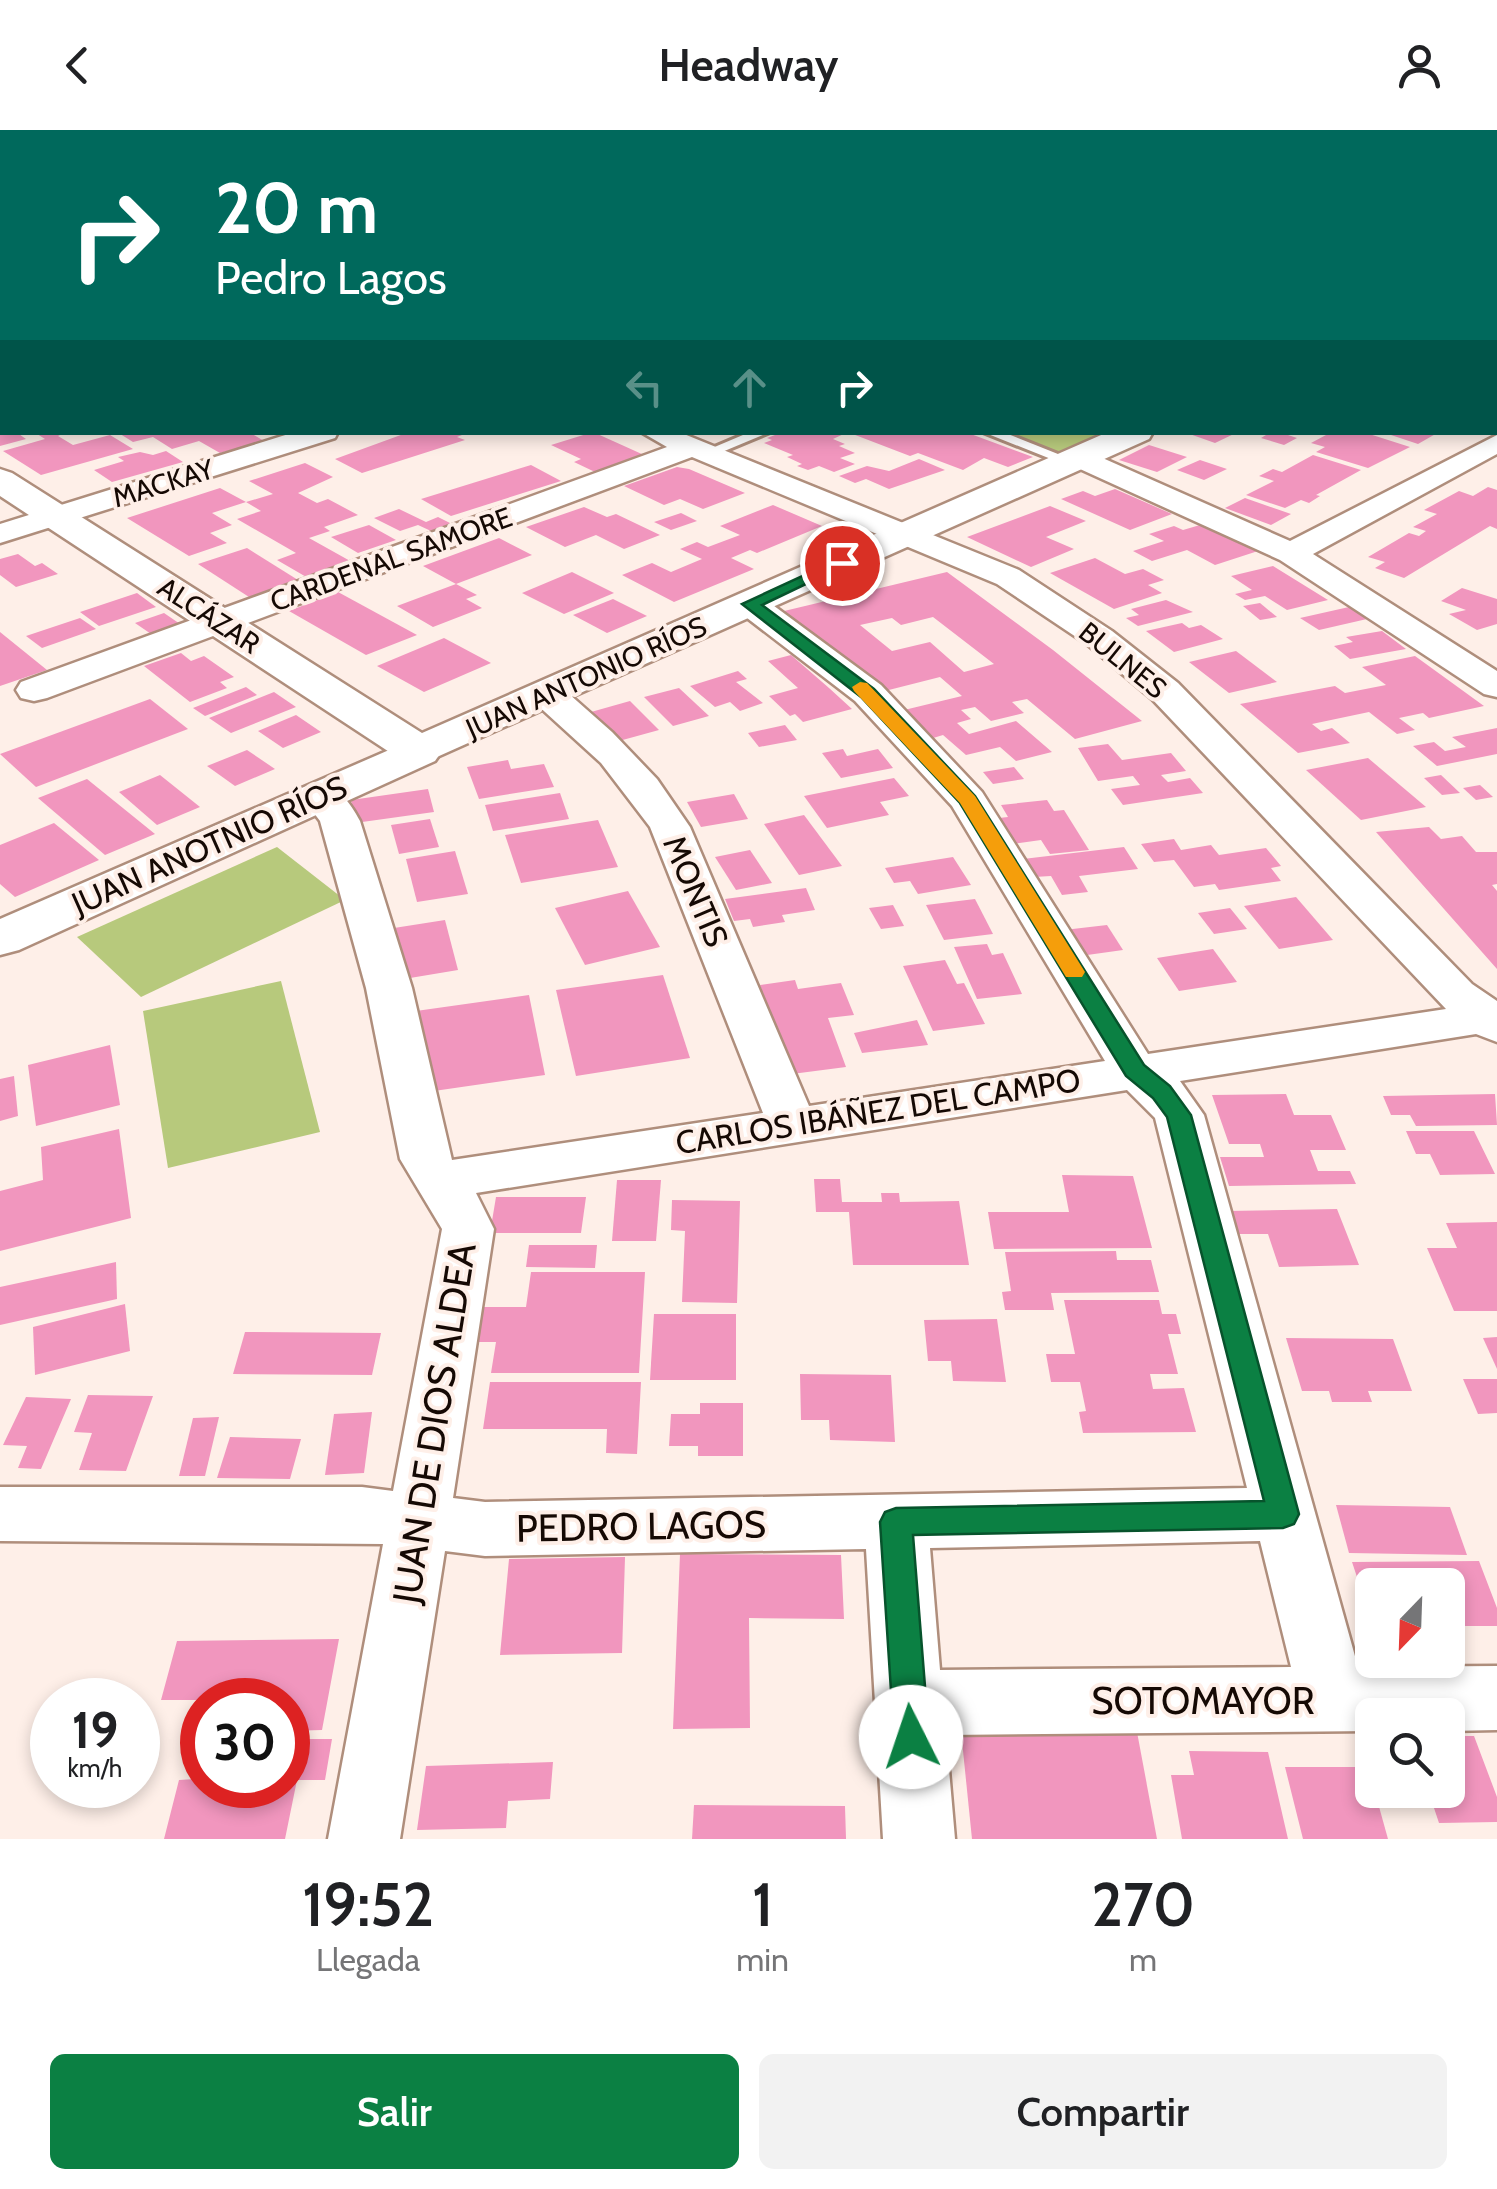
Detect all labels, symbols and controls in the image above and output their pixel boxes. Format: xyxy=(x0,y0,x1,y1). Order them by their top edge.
icon: back xyxy=(50,38,105,93)
text: Headway xyxy=(659,38,838,92)
icon: person xyxy=(1392,38,1447,93)
text: 20 m xyxy=(215,165,378,251)
icon: right xyxy=(50,170,180,300)
text: Pedro Lagos xyxy=(215,251,447,305)
icon: left xyxy=(617,360,672,415)
icon: ahead xyxy=(722,360,777,415)
icon: right xyxy=(827,360,882,415)
street label: MACKAY xyxy=(108,451,219,514)
street label: CARDENAL SAMORE xyxy=(266,499,516,619)
pin xyxy=(800,521,885,606)
icon: arrive xyxy=(815,536,870,591)
street label: ALCÁZAR xyxy=(152,570,266,661)
street label: JUAN ANTONIO RÍOS xyxy=(460,609,712,746)
street label: BULNES xyxy=(1072,615,1174,705)
street label: JUAN ANOTNIO RÍOS xyxy=(65,767,352,924)
street label: MONTIS xyxy=(655,830,737,952)
street label: CARLOS IBÁÑEZ DEL CAMPO xyxy=(673,1060,1083,1162)
street label: JUAN DE DIOS ALDEA xyxy=(382,1239,486,1608)
street label: PEDRO LAGOS xyxy=(516,1500,766,1552)
north arrow xyxy=(1355,1568,1465,1678)
map controls xyxy=(1355,1568,1465,1808)
street label: SOTOMAYOR xyxy=(1091,1677,1315,1724)
speed limit sign: 30 xyxy=(180,1678,310,1808)
position arrow xyxy=(859,1685,963,1789)
button: search xyxy=(1355,1698,1465,1808)
text: 19 xyxy=(72,1700,118,1761)
text: km/h xyxy=(68,1753,122,1783)
text: 19:52 xyxy=(302,1868,434,1941)
text: 1 xyxy=(752,1868,773,1941)
text: 270 xyxy=(1091,1868,1195,1941)
text: Llegada xyxy=(316,1940,420,1979)
text: min xyxy=(736,1940,789,1979)
text: m xyxy=(1129,1940,1157,1979)
button: Salir xyxy=(50,2054,739,2169)
button: Compartir xyxy=(759,2054,1447,2169)

